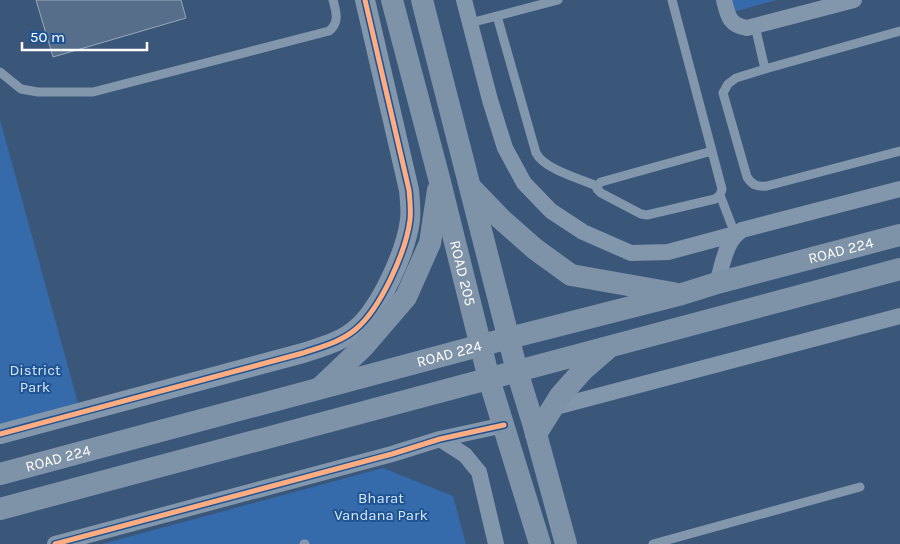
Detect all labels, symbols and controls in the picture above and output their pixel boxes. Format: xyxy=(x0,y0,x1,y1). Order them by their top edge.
scale bar xyxy=(22,20,148,52)
text: 50 m xyxy=(30,28,65,46)
street label: ROAD 224 xyxy=(806,233,876,268)
street label: ROAD 205 xyxy=(446,238,479,308)
street label: ROAD 224 xyxy=(415,336,484,371)
park label: District Park xyxy=(9,361,61,396)
street label: ROAD 224 xyxy=(23,441,93,476)
park label: Bharat Vandana Park xyxy=(334,489,428,524)

